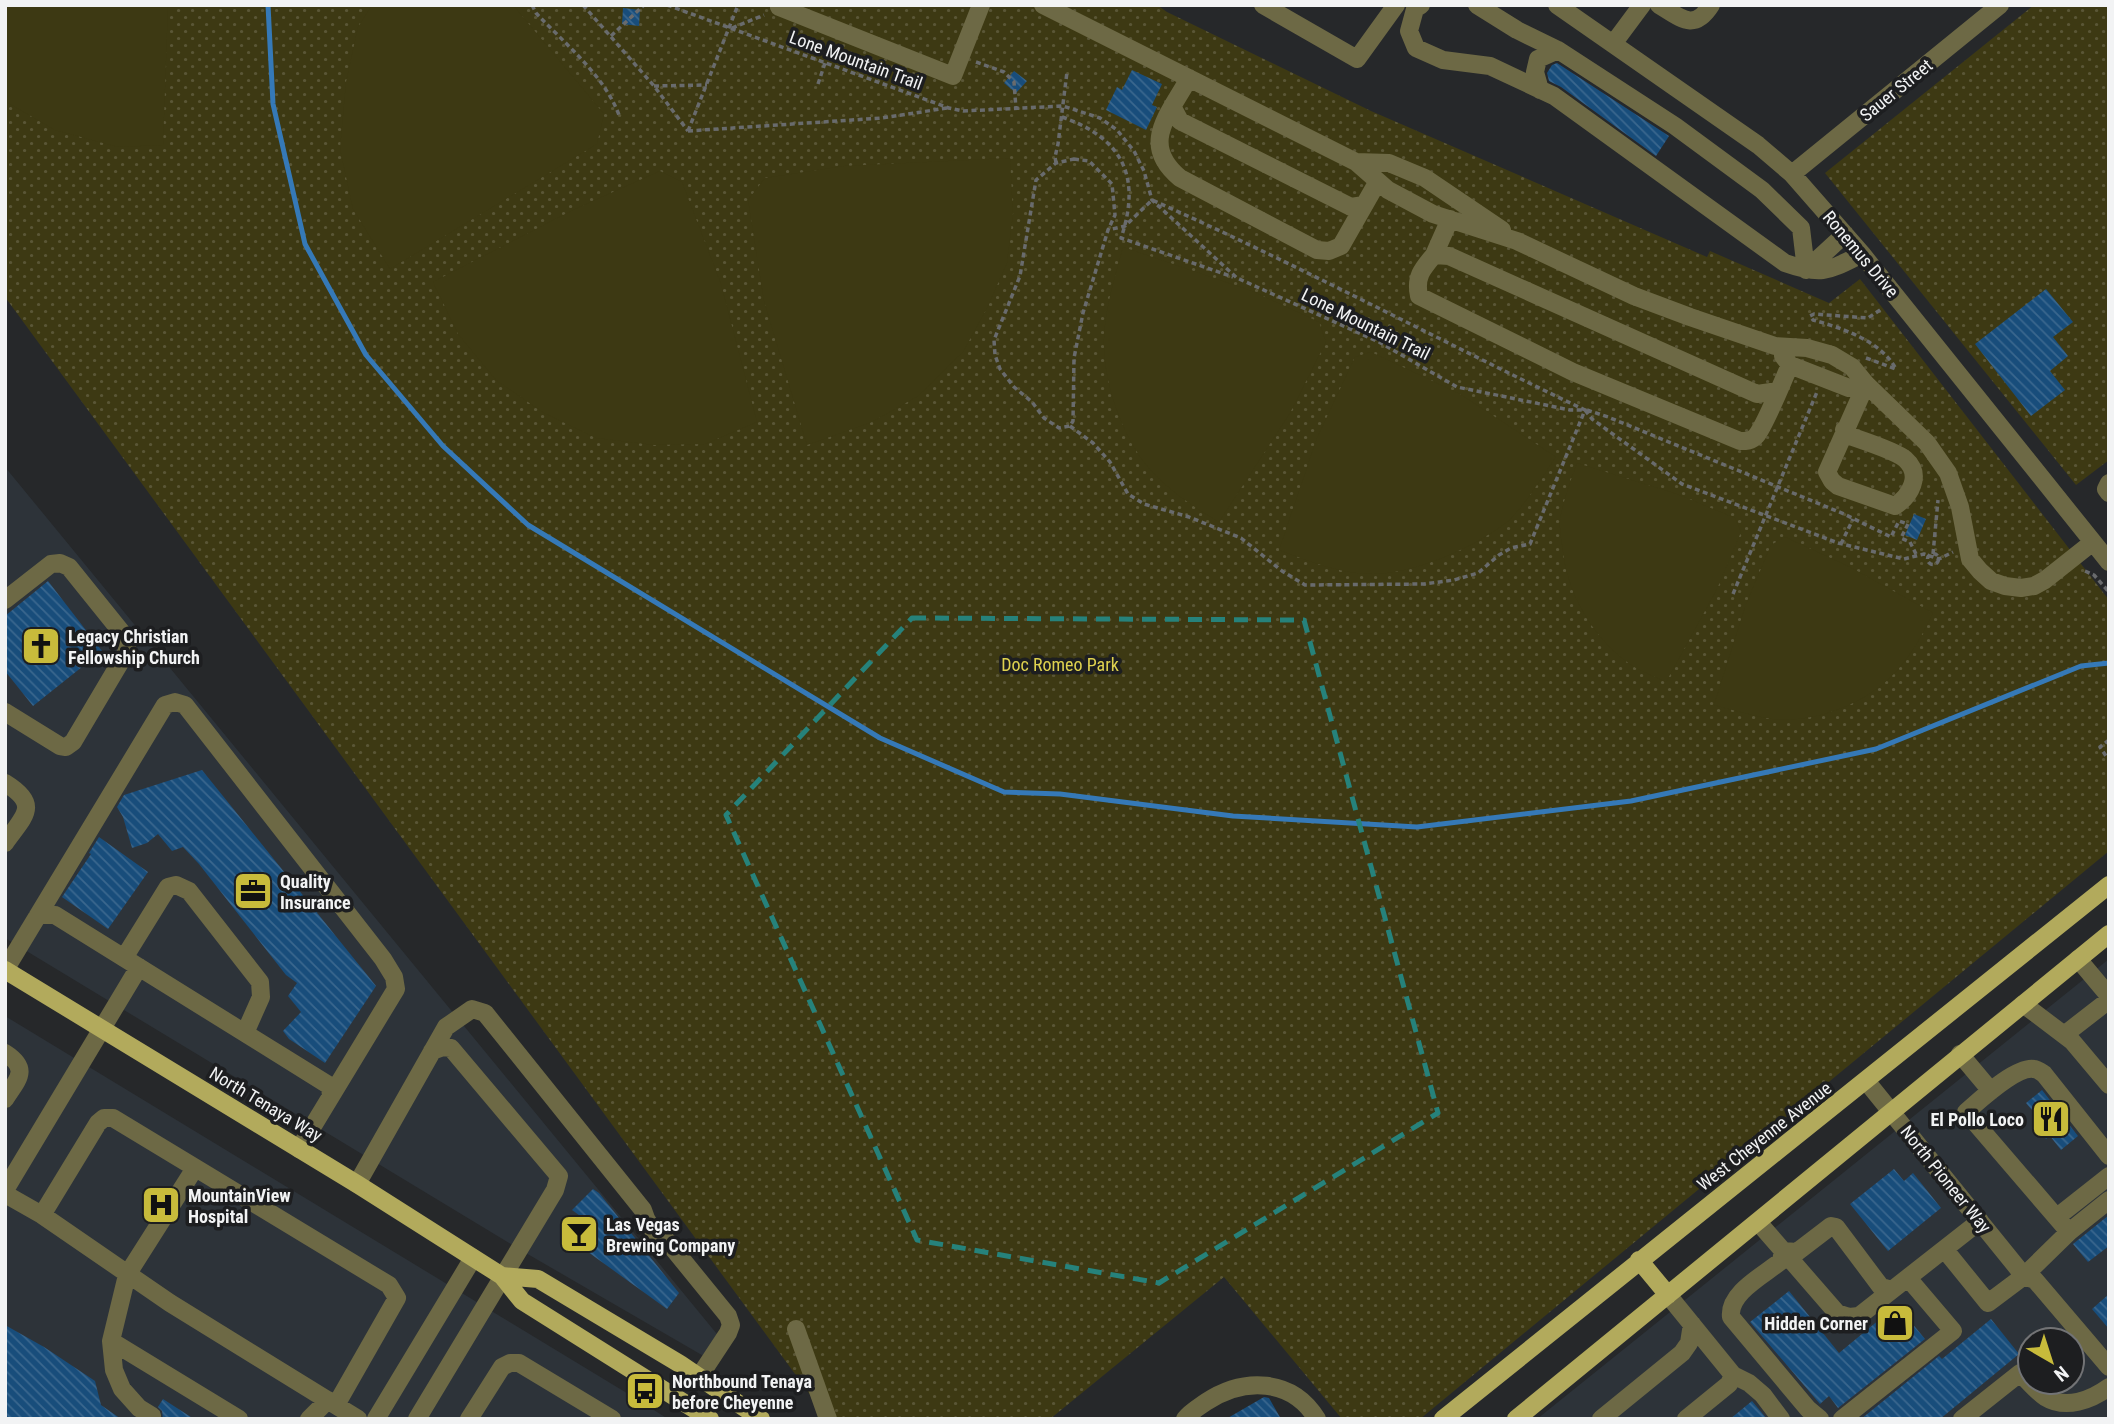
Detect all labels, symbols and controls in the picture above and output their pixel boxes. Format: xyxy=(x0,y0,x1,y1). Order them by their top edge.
street label: Lone Mountain Trail xyxy=(787,26,925,94)
street label: Sauer Street xyxy=(1856,54,1936,126)
street label: Ronemus Drive xyxy=(1819,207,1903,301)
street label: Lone Mountain Trail xyxy=(1298,284,1434,364)
church icon: Legacy Christian Fellowship Church xyxy=(20,625,62,667)
place label: Legacy Christian Fellowship Church xyxy=(68,626,200,668)
park label: Doc Romeo Park xyxy=(1001,654,1119,675)
office icon: Quality Insurance xyxy=(232,870,274,912)
place label: Quality Insurance xyxy=(280,871,351,913)
street label: North Tenaya Way xyxy=(206,1062,327,1146)
street label: West Cheyenne Avenue xyxy=(1693,1077,1835,1195)
restaurant icon: El Pollo Loco xyxy=(2030,1098,2072,1140)
place label: El Pollo Loco xyxy=(1930,1109,2024,1130)
street label: North Pioneer Way xyxy=(1896,1121,1996,1237)
hospital icon: MountainView Hospital xyxy=(140,1184,182,1226)
place label: MountainView Hospital xyxy=(188,1185,291,1227)
bar icon: Las Vegas Brewing Company xyxy=(558,1213,600,1255)
place label: Las Vegas Brewing Company xyxy=(606,1214,735,1256)
shop icon: Hidden Corner xyxy=(1874,1302,1916,1344)
place label: Hidden Corner xyxy=(1764,1313,1868,1334)
north arrow xyxy=(2016,1326,2086,1396)
text: N xyxy=(2050,1361,2073,1386)
bus stop icon: Northbound Tenaya before Cheyenne xyxy=(624,1370,666,1412)
place label: Northbound Tenaya before Cheyenne xyxy=(672,1371,812,1413)

